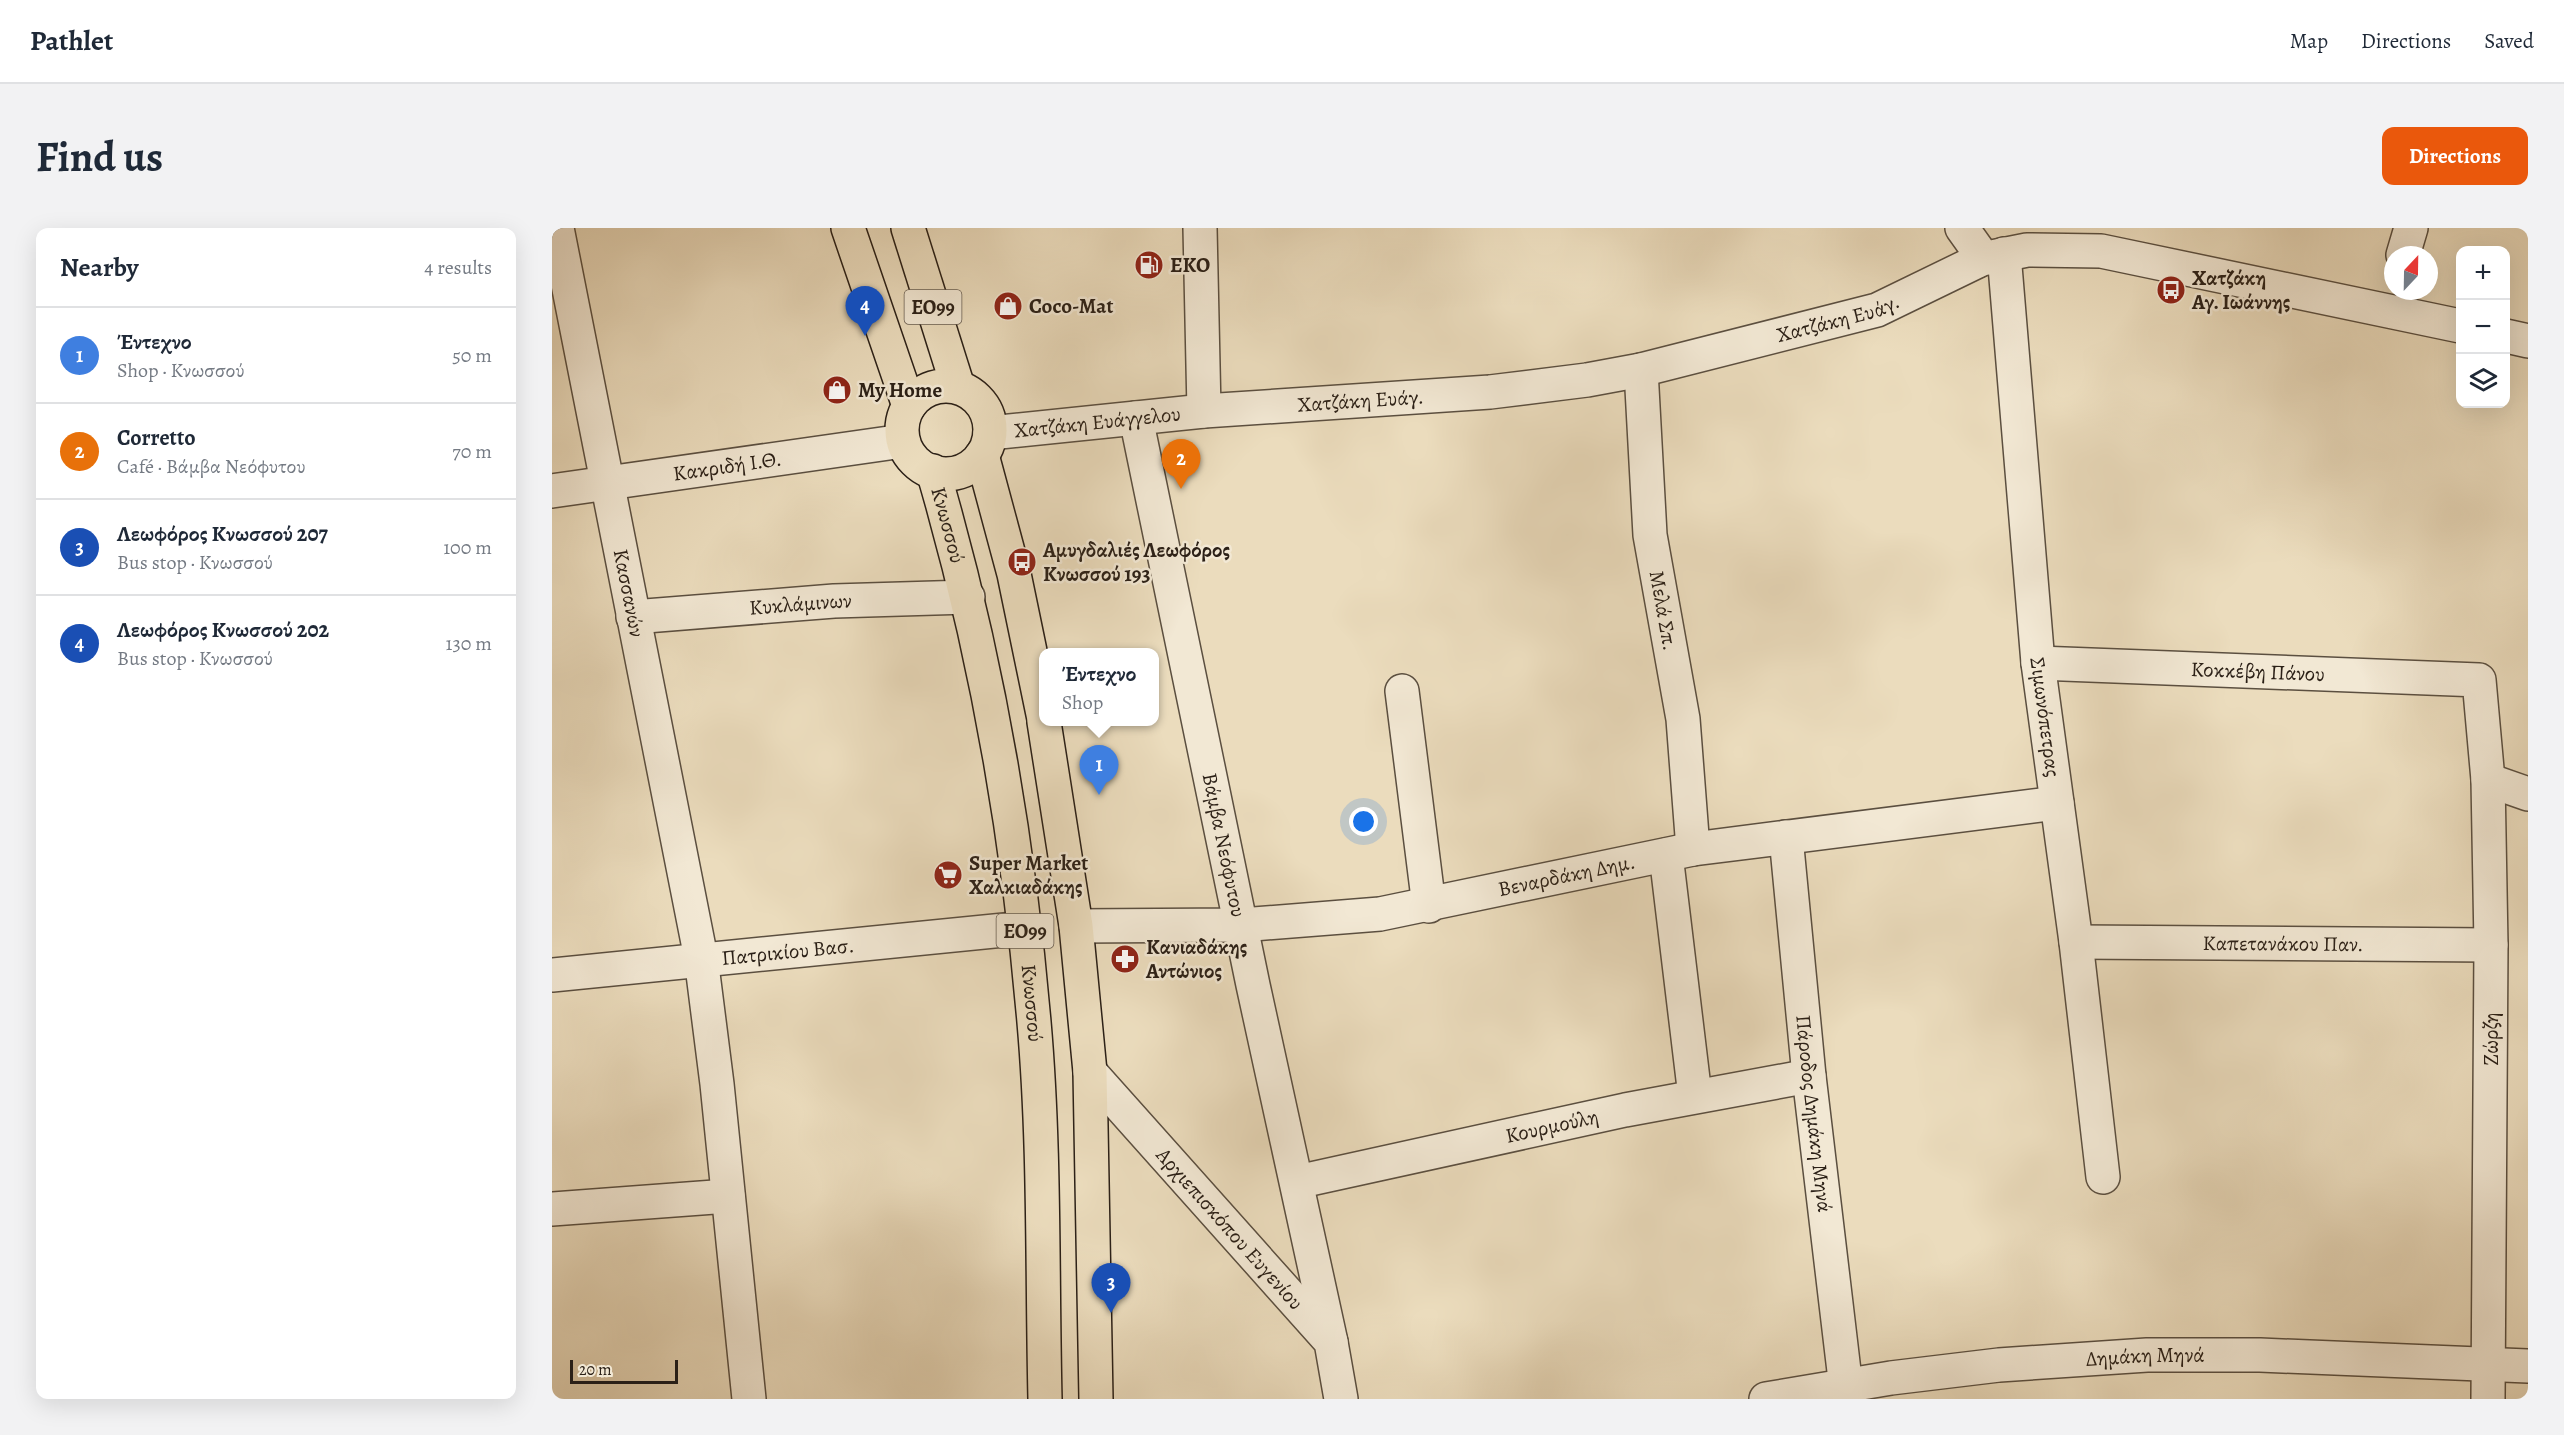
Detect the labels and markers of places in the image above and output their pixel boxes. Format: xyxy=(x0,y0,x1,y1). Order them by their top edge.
fuel station icon: EKO xyxy=(1133,249,1165,281)
place label: EKO xyxy=(1170,251,1210,279)
place label: Χατζάκη Αγ. Ιωάννης xyxy=(2191,264,2290,316)
bus stop icon: Χατζάκη Αγ. Ιωάννης xyxy=(2155,274,2187,306)
pin: 4 xyxy=(846,286,884,336)
shop icon: Coco-Mat xyxy=(992,290,1024,322)
place label: Coco-Mat xyxy=(1029,292,1113,320)
shop icon: My Home xyxy=(821,374,853,406)
place label: My Home xyxy=(858,376,942,404)
pin: 2 xyxy=(1162,440,1200,489)
place label: Αμυγδαλιές Λεωφόρος Κνωσσού 193 xyxy=(1042,536,1230,588)
bus stop icon: Αμυγδαλιές Λεωφόρος Κνωσσού 193 xyxy=(1006,546,1038,578)
pin: 1 xyxy=(1080,746,1118,795)
place label: Super Market Χαλκιαδάκης xyxy=(969,849,1088,901)
supermarket icon: Super Market Χαλκιαδάκης xyxy=(932,859,964,891)
place label: Κανιαδάκης Αντώνιος xyxy=(1145,933,1247,985)
pharmacy icon: Κανιαδάκης Αντώνιος xyxy=(1109,943,1141,975)
pin: 3 xyxy=(1092,1264,1130,1313)

